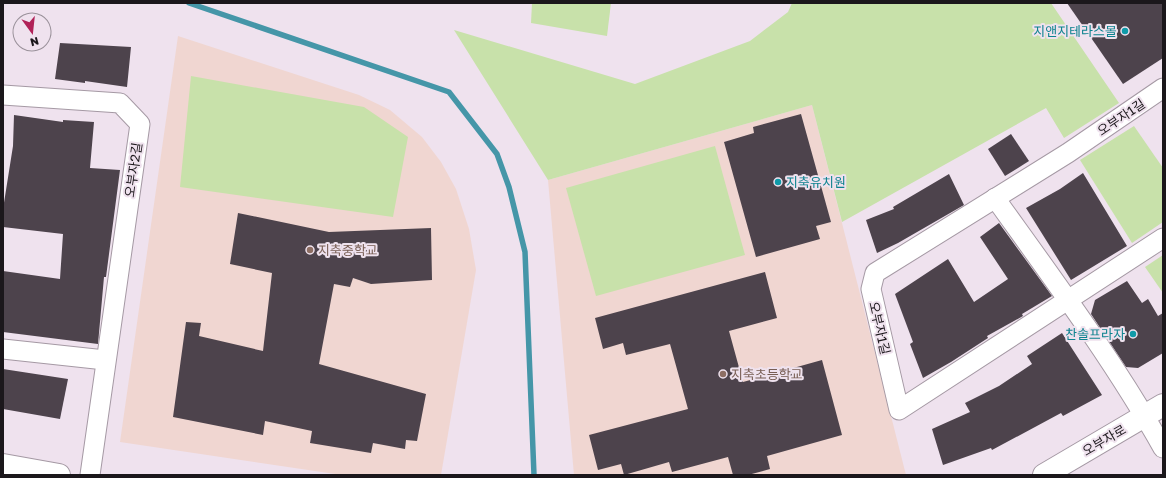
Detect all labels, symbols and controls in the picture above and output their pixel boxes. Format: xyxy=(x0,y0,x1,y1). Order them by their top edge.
north arrow xyxy=(12,12,52,52)
place label: 지앤지테라스몰 xyxy=(1033,23,1117,39)
marker: 지앤지테라스몰 xyxy=(1120,26,1130,36)
text: N xyxy=(29,35,40,50)
street label: 오부자1길 xyxy=(1094,95,1148,139)
street label: 오부자2길 xyxy=(121,141,145,199)
place label: 지축유치원 xyxy=(786,174,846,190)
marker: 지축유치원 xyxy=(773,177,783,187)
place label: 지축중학교 xyxy=(318,242,378,258)
marker: 지축중학교 xyxy=(305,245,315,255)
street label: 오부자1길 xyxy=(866,300,894,356)
place label: 찬솔프라자 xyxy=(1065,326,1125,342)
marker: 찬솔프라자 xyxy=(1128,329,1138,339)
place label: 지축초등학교 xyxy=(731,366,803,382)
marker: 지축초등학교 xyxy=(718,369,728,379)
street label: 오부자로 xyxy=(1079,421,1129,459)

